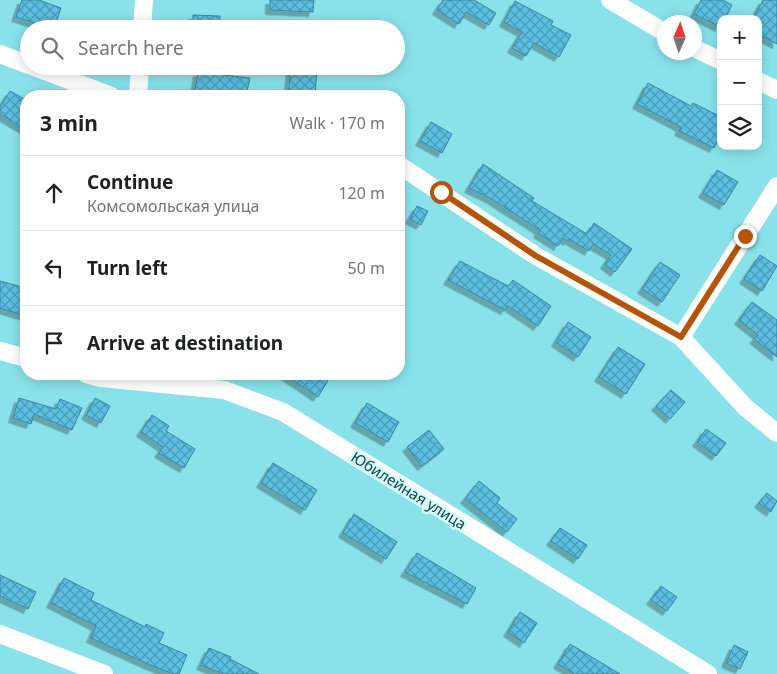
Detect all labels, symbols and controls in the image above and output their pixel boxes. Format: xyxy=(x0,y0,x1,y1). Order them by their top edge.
north arrow xyxy=(657,15,702,60)
map controls xyxy=(717,15,762,150)
button: + xyxy=(717,15,762,60)
search box xyxy=(20,20,405,75)
icon: search xyxy=(38,34,66,62)
text: Search here xyxy=(78,35,184,61)
button: − xyxy=(717,60,762,105)
button: layers xyxy=(717,105,762,150)
text: 3 min xyxy=(40,109,98,137)
text: Walk · 170 m xyxy=(290,112,385,134)
text: Continue xyxy=(87,169,173,195)
icon: ahead xyxy=(40,179,68,207)
route start xyxy=(430,181,453,204)
text: 120 m xyxy=(338,182,385,204)
text: Комсомольская улица xyxy=(87,195,259,217)
route end xyxy=(734,225,757,248)
icon: left xyxy=(40,254,68,282)
text: Turn left xyxy=(87,255,168,281)
text: 50 m xyxy=(348,257,385,279)
icon: arrive xyxy=(40,329,68,357)
text: Arrive at destination xyxy=(87,330,283,356)
street label: Юбилейная улица xyxy=(348,446,470,534)

